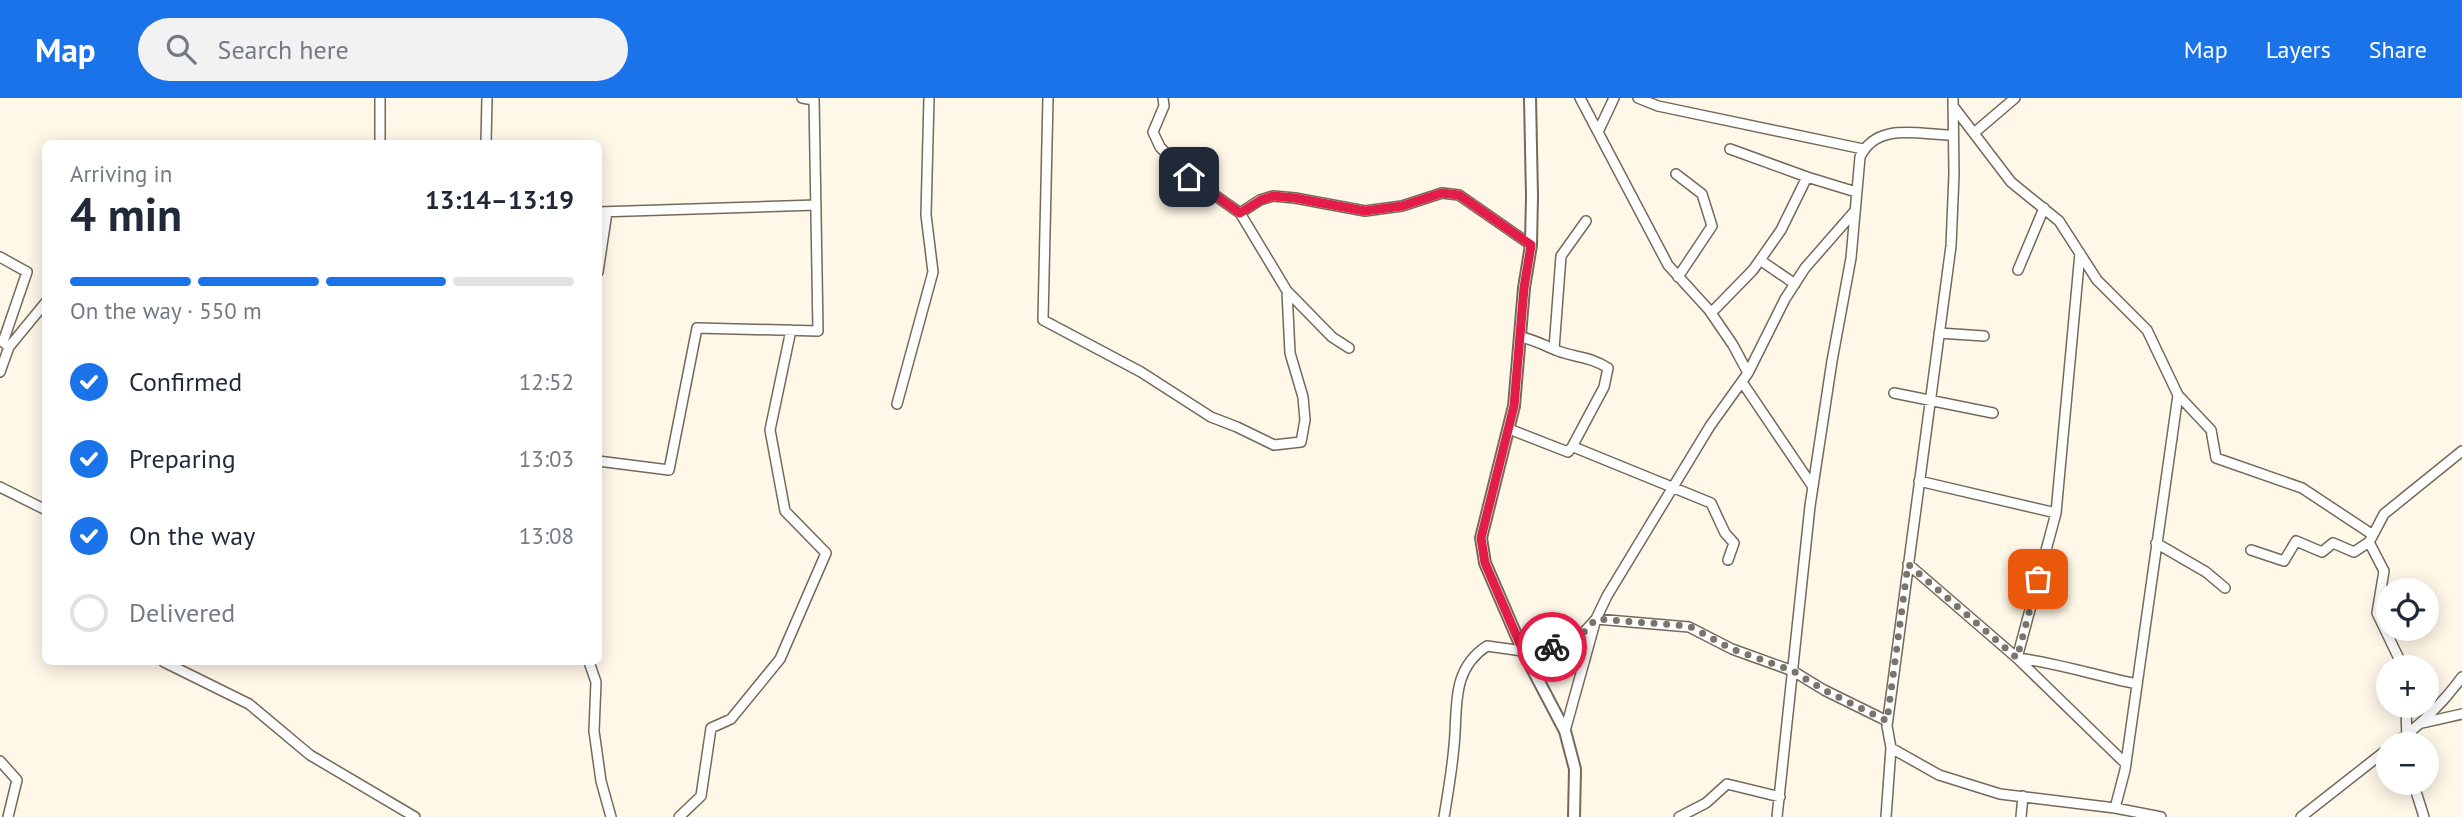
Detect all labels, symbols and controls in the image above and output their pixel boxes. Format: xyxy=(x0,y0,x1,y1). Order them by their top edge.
search box xyxy=(138,18,628,81)
text: Map xyxy=(35,28,96,71)
icon: search xyxy=(162,30,200,68)
text: Search here xyxy=(218,33,349,66)
text: Map xyxy=(2184,34,2228,65)
text: Layers xyxy=(2266,34,2331,65)
text: Share xyxy=(2369,34,2427,65)
pin xyxy=(1159,147,1219,207)
icon: home xyxy=(1170,158,1208,196)
text: Arriving in xyxy=(70,159,172,188)
text: 13:14–13:19 xyxy=(425,183,574,216)
text: 4 min xyxy=(70,184,182,244)
text: On the way · 550 m xyxy=(70,296,262,325)
icon: check xyxy=(70,363,108,401)
text: Confirmed xyxy=(129,365,242,398)
text: 12:52 xyxy=(519,367,574,396)
icon: check xyxy=(70,440,108,478)
text: Preparing xyxy=(129,442,236,475)
text: 13:03 xyxy=(519,444,574,473)
icon: check xyxy=(70,517,108,555)
text: On the way xyxy=(129,519,255,552)
text: 13:08 xyxy=(519,521,574,550)
pin xyxy=(2008,549,2068,609)
icon: bag xyxy=(2019,560,2057,598)
map controls xyxy=(2376,578,2439,795)
button: locate xyxy=(2376,578,2439,641)
text: Delivered xyxy=(129,596,235,629)
courier xyxy=(1517,612,1587,682)
icon: bike xyxy=(1533,628,1571,666)
button: + xyxy=(2376,655,2439,718)
button: − xyxy=(2376,732,2439,795)

